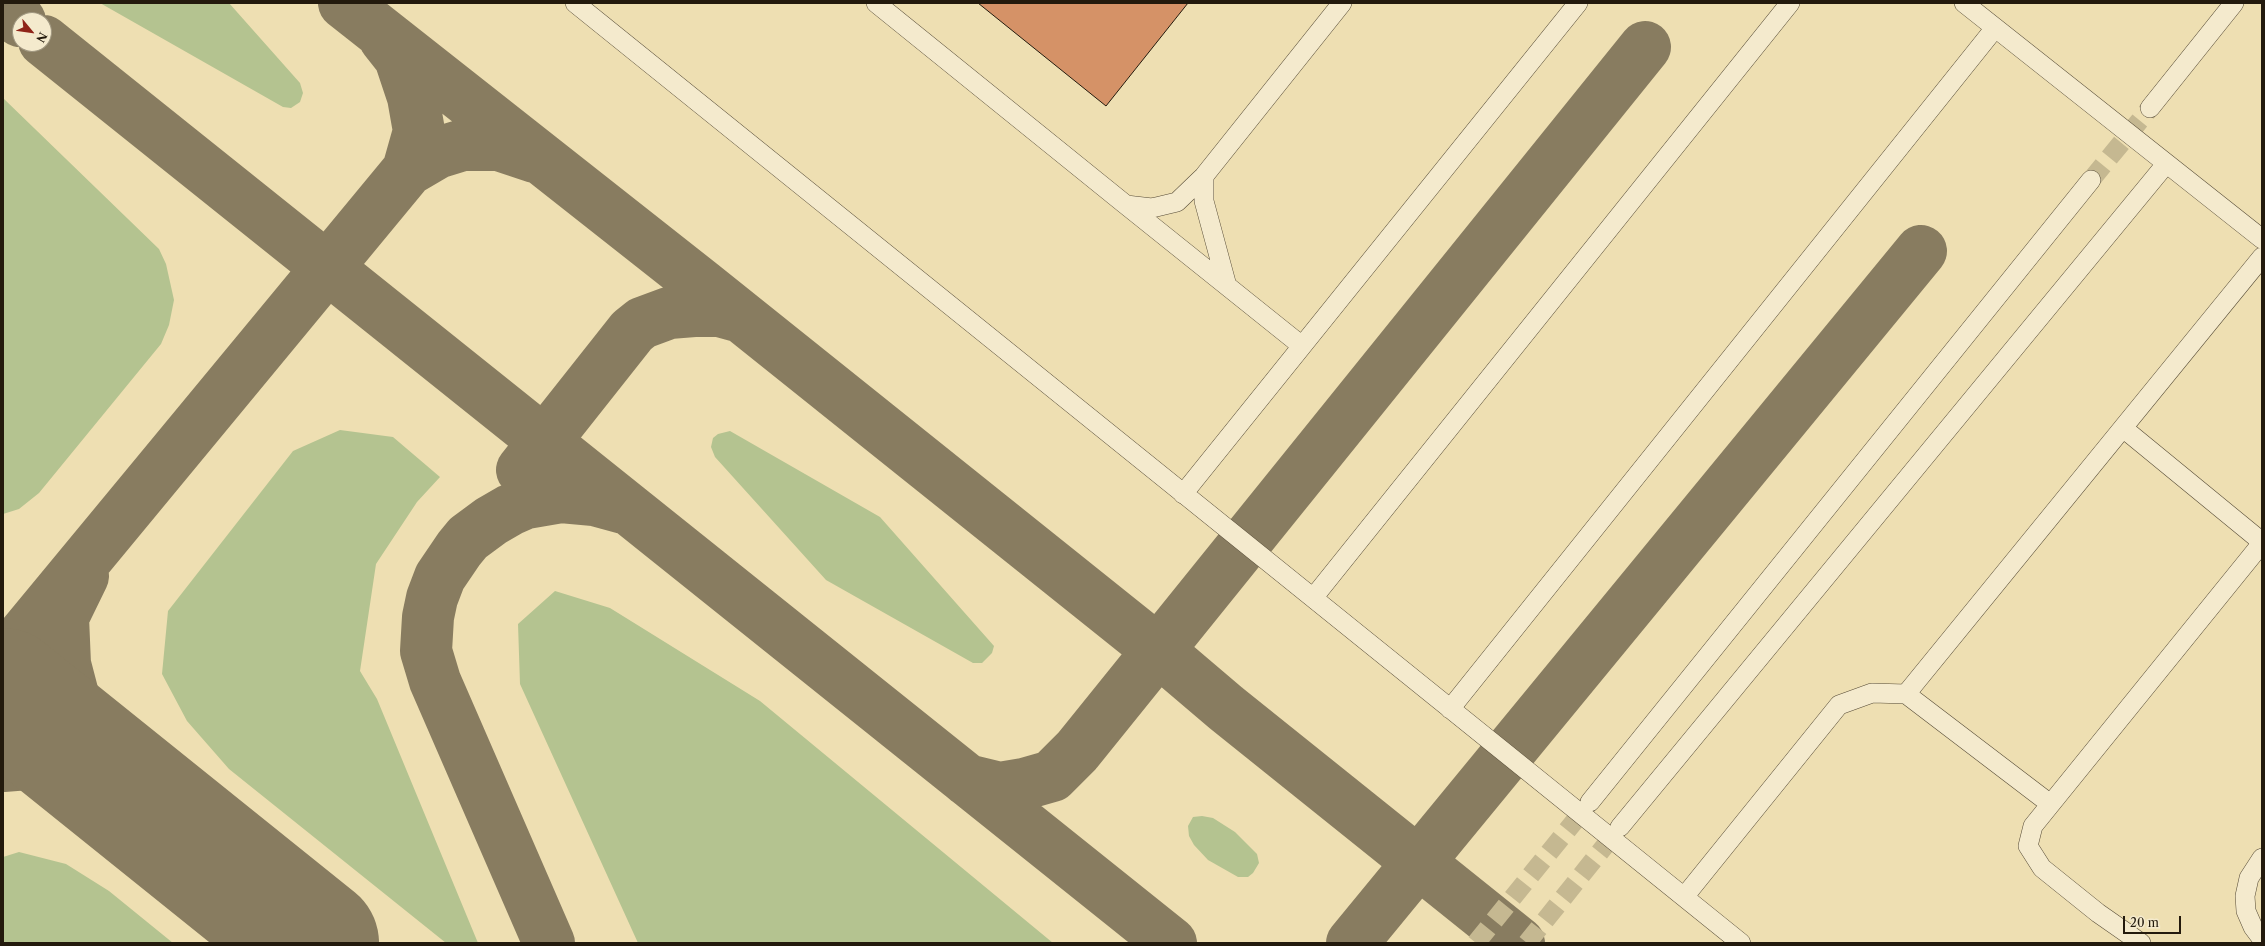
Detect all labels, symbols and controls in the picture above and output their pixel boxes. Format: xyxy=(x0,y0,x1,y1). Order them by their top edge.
north arrow xyxy=(12,12,52,52)
text: N xyxy=(33,30,50,45)
scale bar xyxy=(2125,908,2183,934)
text: 20 m xyxy=(2130,915,2159,930)

